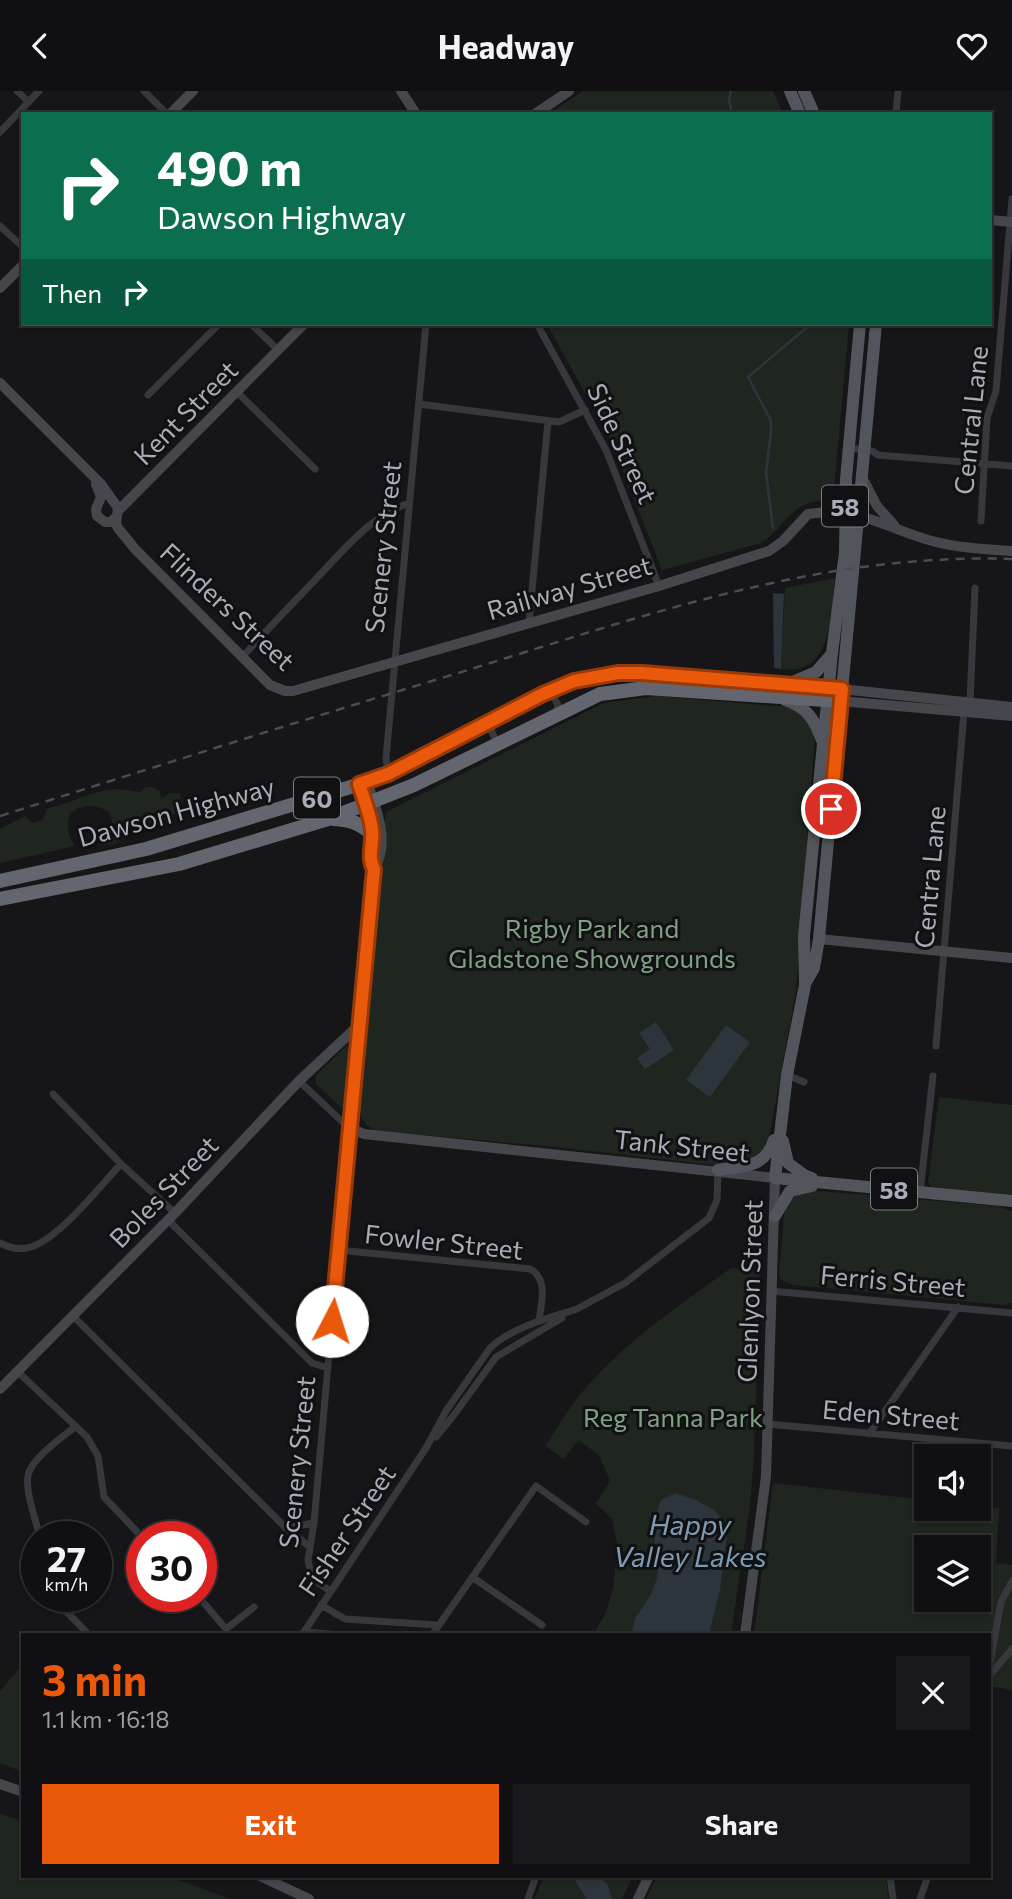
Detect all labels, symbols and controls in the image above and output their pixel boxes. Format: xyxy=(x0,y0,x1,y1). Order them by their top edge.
text: Headway xyxy=(438,26,574,66)
icon: back xyxy=(21,27,59,65)
icon: heart xyxy=(953,27,991,65)
text: 490 m xyxy=(157,136,302,196)
icon: right xyxy=(42,140,133,231)
text: Dawson Highway xyxy=(157,196,406,236)
icon: right xyxy=(116,273,154,311)
text: Then xyxy=(42,277,102,308)
street label: Central Lane xyxy=(947,344,993,496)
street label: Kent Street xyxy=(127,354,243,470)
street label: Side Street xyxy=(582,378,664,508)
street label: Scenery Street xyxy=(358,459,406,635)
road number: 58 xyxy=(822,485,868,527)
street label: Flinders Street xyxy=(155,536,301,676)
street label: Railway Street xyxy=(483,549,655,625)
street label: Dawson Highway xyxy=(74,770,278,852)
road number: 60 xyxy=(294,777,340,819)
pin xyxy=(801,779,861,839)
icon: arrive xyxy=(812,790,850,828)
street label: Centra Lane xyxy=(907,804,951,950)
park label: Rigby Park and Gladstone Showgrounds xyxy=(448,912,736,973)
street label: Tank Street xyxy=(613,1123,751,1167)
street label: Boles Street xyxy=(102,1129,224,1253)
road number: 58 xyxy=(871,1169,917,1209)
street label: Glenlyon Street xyxy=(730,1199,768,1383)
street label: Fowler Street xyxy=(363,1217,525,1265)
street label: Ferris Street xyxy=(819,1258,967,1302)
position arrow xyxy=(295,1284,369,1358)
street label: Scenery Street xyxy=(272,1374,320,1550)
street label: Eden Street xyxy=(821,1393,961,1435)
park label: Reg Tanna Park xyxy=(583,1401,763,1432)
map controls xyxy=(914,1444,991,1612)
button: sound xyxy=(914,1444,991,1521)
street label: Fisher Street xyxy=(291,1459,401,1601)
water label: Happy Valley Lakes xyxy=(613,1507,767,1573)
speed limit sign: 30 xyxy=(126,1521,217,1612)
button: layers xyxy=(914,1535,991,1612)
text: 27 xyxy=(47,1536,86,1579)
text: km/h xyxy=(45,1573,88,1595)
text: 3 min xyxy=(42,1653,147,1705)
button: close xyxy=(896,1656,970,1730)
text: 1.1 km · 16:18 xyxy=(42,1705,170,1733)
button: Exit xyxy=(42,1784,499,1864)
button: Share xyxy=(513,1784,970,1864)

